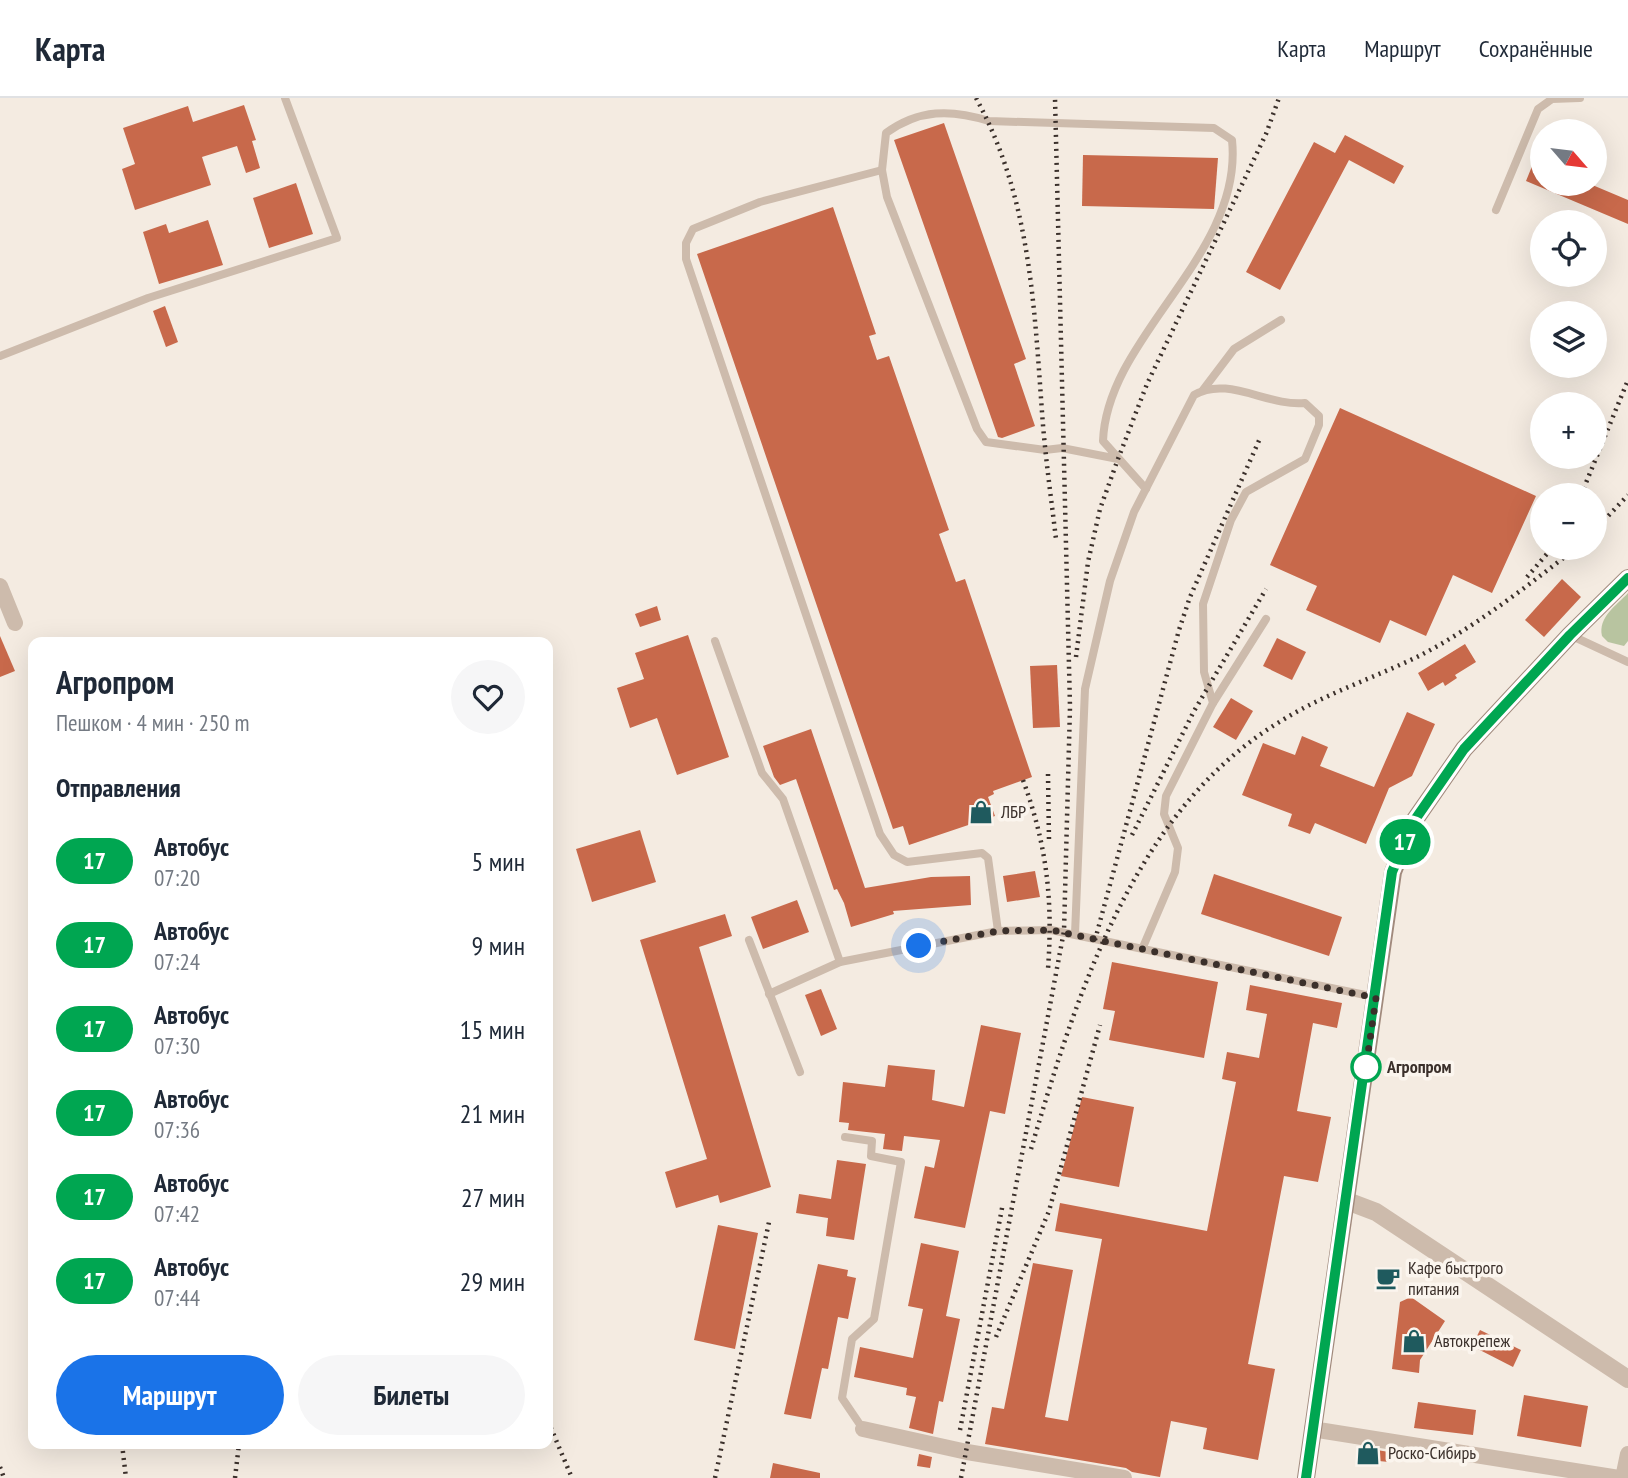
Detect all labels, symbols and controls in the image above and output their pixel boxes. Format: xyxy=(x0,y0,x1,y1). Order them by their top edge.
text: Карта xyxy=(35,27,105,70)
text: Карта xyxy=(1277,33,1326,64)
text: Маршрут xyxy=(1364,33,1441,64)
text: Сохранённые xyxy=(1479,33,1593,64)
north arrow xyxy=(1530,119,1606,196)
map controls xyxy=(1530,119,1607,560)
button: locate xyxy=(1530,210,1607,287)
button: layers xyxy=(1530,301,1607,378)
button: + xyxy=(1530,392,1607,469)
button: − xyxy=(1530,483,1607,560)
text: Агропром xyxy=(56,660,174,703)
button: heart xyxy=(451,660,525,734)
text: Пешком · 4 мин · 250 m xyxy=(56,708,249,737)
text: Отправления xyxy=(56,771,181,804)
shop icon: ЛБР xyxy=(967,798,995,826)
place label: ЛБР xyxy=(1000,800,1026,823)
line badge: 17 xyxy=(1374,819,1436,865)
text: 17 xyxy=(1394,826,1416,857)
text: Автобус xyxy=(154,830,229,863)
text: 17 xyxy=(83,845,106,876)
text: 5 мин xyxy=(472,845,525,878)
text: 07:20 xyxy=(154,863,200,892)
text: Автобус xyxy=(154,914,229,947)
your location xyxy=(901,928,936,963)
text: 17 xyxy=(83,929,106,960)
text: 9 мин xyxy=(472,929,525,962)
text: 07:24 xyxy=(154,947,200,976)
text: Автобус xyxy=(154,998,229,1031)
text: 17 xyxy=(83,1013,106,1044)
text: 15 мин xyxy=(460,1013,525,1046)
text: 07:30 xyxy=(154,1031,200,1060)
marker: Агропром xyxy=(1351,1052,1381,1082)
place label: Агропром xyxy=(1386,1055,1452,1078)
text: Автобус xyxy=(154,1082,229,1115)
text: 17 xyxy=(83,1097,106,1128)
text: 21 мин xyxy=(460,1097,525,1130)
text: 07:36 xyxy=(154,1115,200,1144)
text: Автобус xyxy=(154,1166,229,1199)
text: 17 xyxy=(83,1181,106,1212)
text: 27 мин xyxy=(461,1181,525,1214)
text: 07:42 xyxy=(154,1199,200,1228)
text: Автобус xyxy=(154,1250,229,1283)
place label: Кафе быстрого питания xyxy=(1408,1256,1503,1300)
cafe icon: Кафе быстрого питания xyxy=(1374,1264,1402,1292)
text: 17 xyxy=(83,1265,106,1296)
text: 29 мин xyxy=(460,1265,525,1298)
text: 07:44 xyxy=(154,1283,200,1312)
shop icon: Автокрепеж xyxy=(1400,1327,1428,1355)
place label: Автокрепеж xyxy=(1434,1329,1510,1352)
button: Маршрут xyxy=(56,1355,284,1435)
button: Билеты xyxy=(298,1355,525,1435)
shop icon: Роско-Сибирь xyxy=(1354,1439,1382,1467)
place label: Роско-Сибирь xyxy=(1388,1441,1476,1464)

